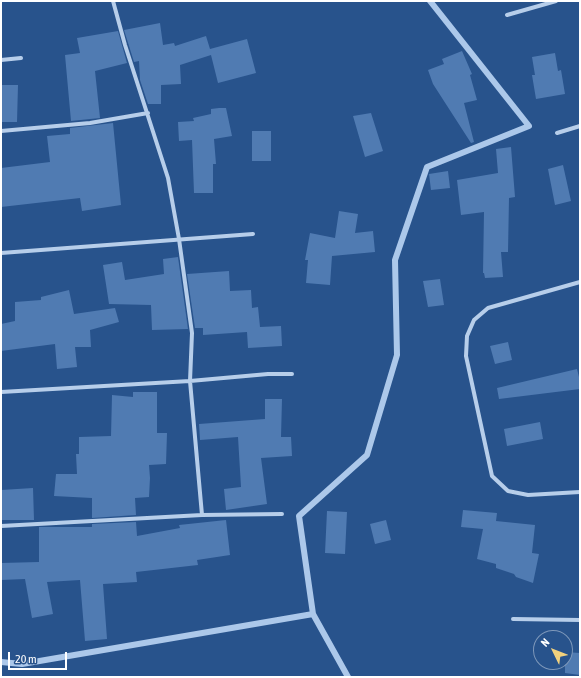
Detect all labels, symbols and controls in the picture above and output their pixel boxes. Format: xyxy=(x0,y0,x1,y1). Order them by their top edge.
north arrow xyxy=(533,630,573,670)
text: N xyxy=(538,636,552,649)
scale bar xyxy=(10,644,69,670)
text: 20 m xyxy=(15,652,37,666)

